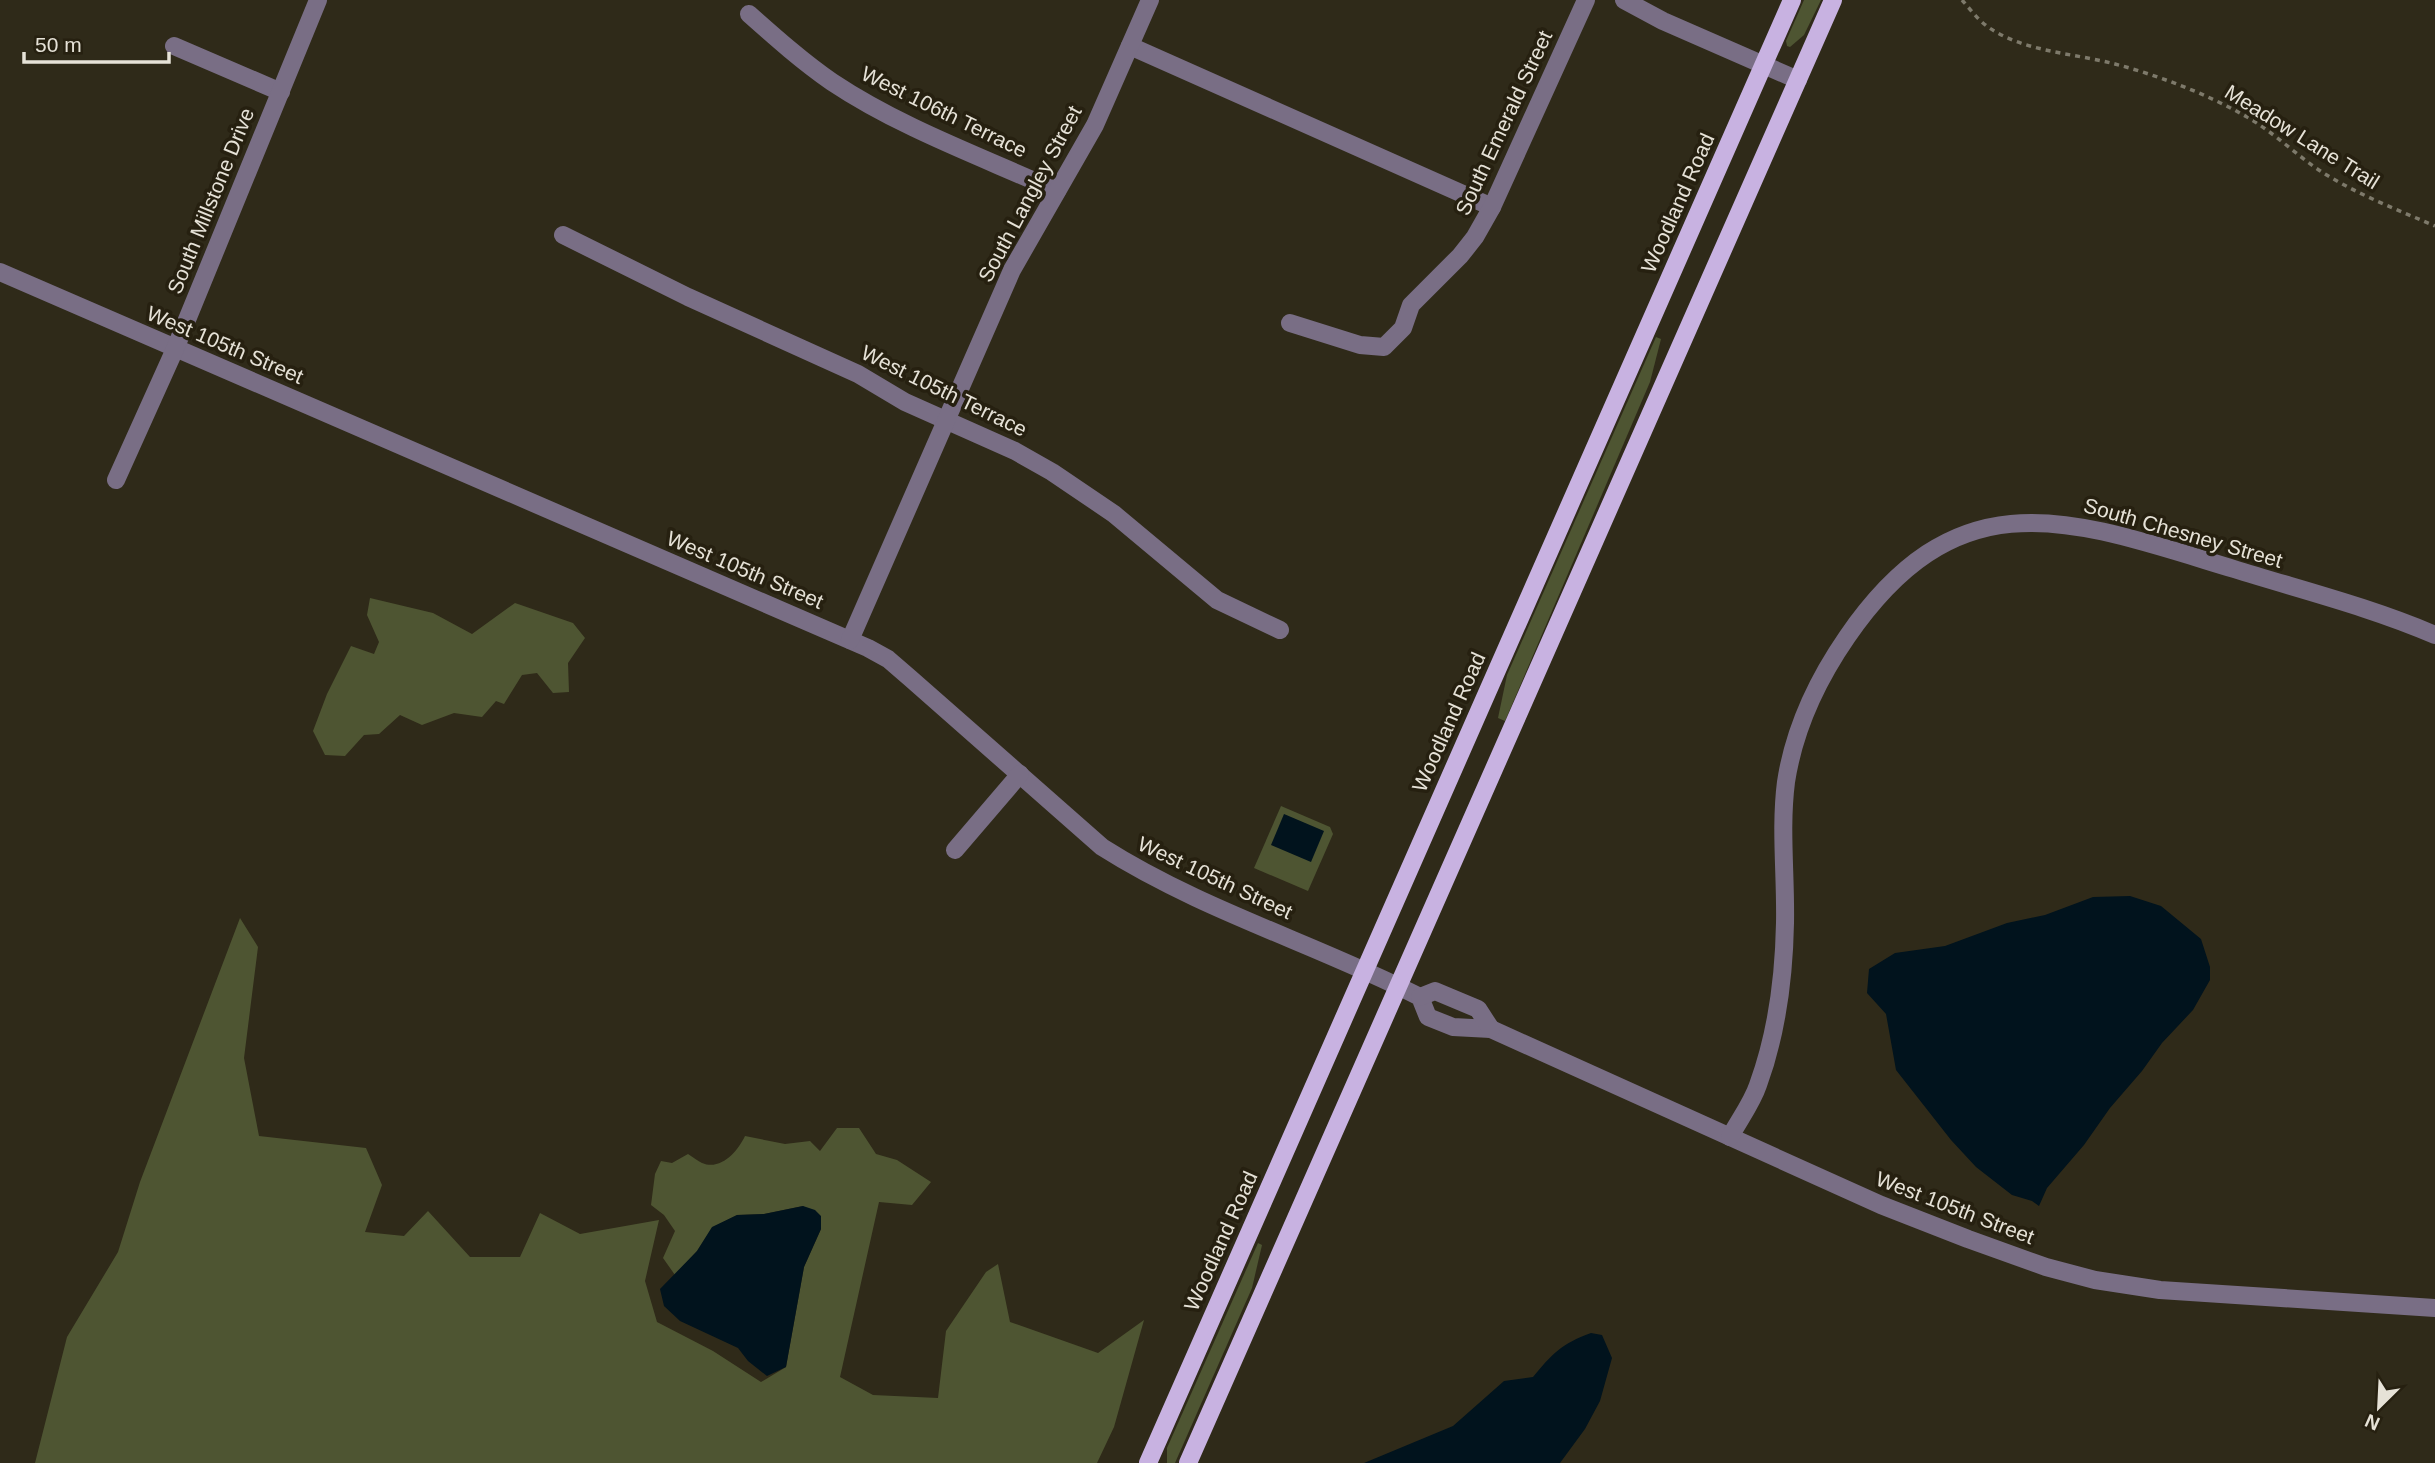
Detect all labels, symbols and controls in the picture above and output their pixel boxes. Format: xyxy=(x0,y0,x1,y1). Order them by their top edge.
scale bar xyxy=(24,21,170,65)
street label: South Emerald Street xyxy=(1451,27,1556,219)
text: 50 m xyxy=(35,33,82,56)
street label: West 106th Terrace xyxy=(858,61,1031,162)
street label: Meadow Lane Trail xyxy=(2221,80,2384,193)
street label: South Langley Street xyxy=(973,102,1086,286)
street label: South Millstone Drive xyxy=(163,105,258,297)
street label: Woodland Road xyxy=(1636,129,1719,276)
street label: West 105th Street xyxy=(144,301,307,388)
street label: West 105th Terrace xyxy=(858,340,1031,441)
street label: South Chesney Street xyxy=(2081,493,2285,572)
street label: West 105th Street xyxy=(664,526,827,613)
street label: Woodland Road xyxy=(1407,648,1490,795)
street label: West 105th Street xyxy=(1134,832,1296,923)
street label: Woodland Road xyxy=(1179,1167,1262,1314)
street label: West 105th Street xyxy=(1873,1167,2038,1248)
north arrow xyxy=(2344,1372,2414,1442)
text: N xyxy=(2362,1410,2383,1434)

